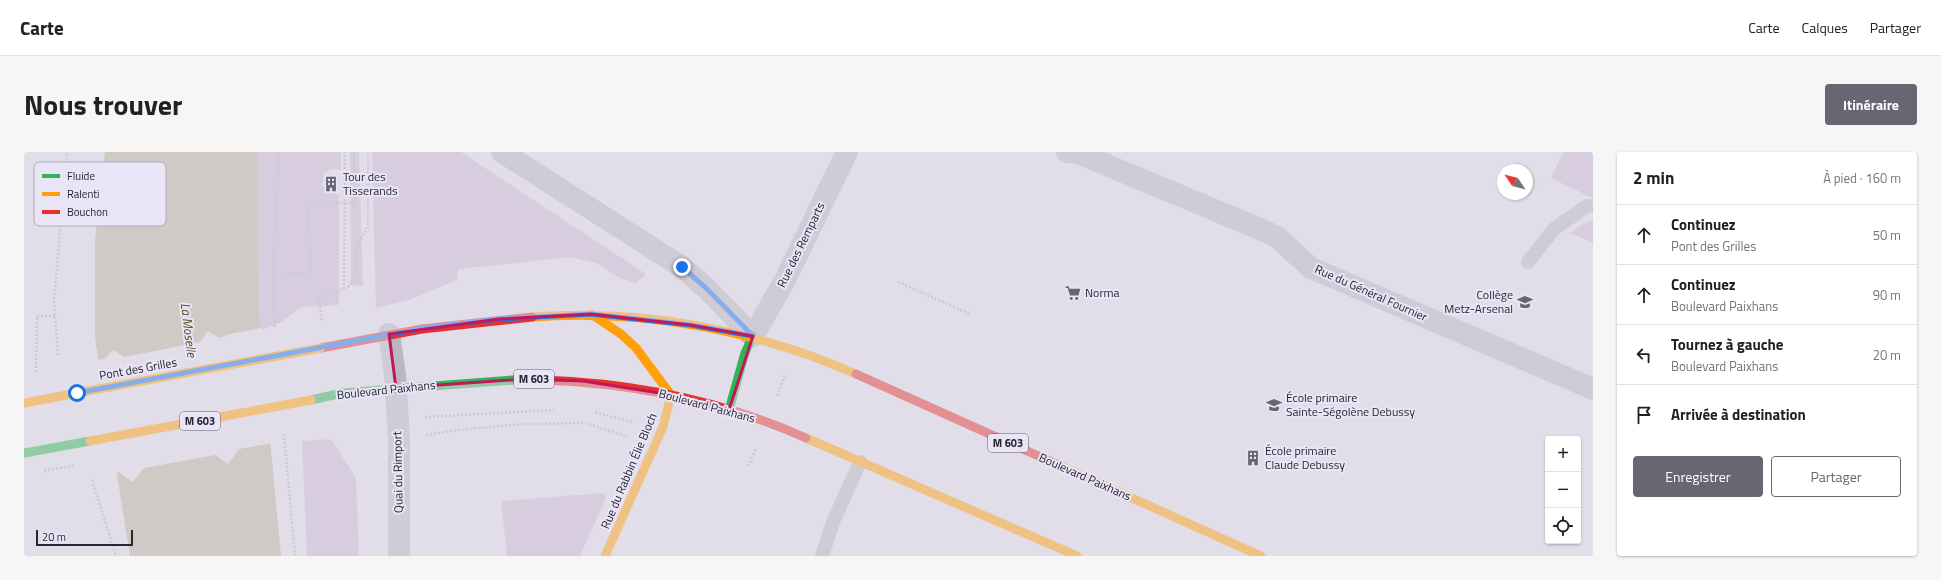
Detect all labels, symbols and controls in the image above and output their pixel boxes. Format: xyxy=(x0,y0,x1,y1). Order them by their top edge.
text: Carte xyxy=(20,13,64,42)
text: Carte xyxy=(1748,17,1780,38)
text: Calques xyxy=(1802,17,1848,38)
text: Partager xyxy=(1870,17,1921,38)
text: Nous trouver xyxy=(24,83,182,126)
button: Itinéraire xyxy=(1825,84,1917,125)
legend xyxy=(34,162,166,226)
north arrow xyxy=(1497,164,1533,200)
text: 2 min xyxy=(1633,165,1674,191)
place label: Tour des Tisserands xyxy=(343,167,398,200)
text: Fluide xyxy=(67,168,95,184)
text: À pied · 160 m xyxy=(1823,168,1901,188)
building icon: Tour des Tisserands xyxy=(322,175,340,193)
text: Ralenti xyxy=(67,186,100,202)
street label: Rue des Remparts xyxy=(772,199,830,291)
text: Bouchon xyxy=(67,204,108,220)
text: Continuez xyxy=(1671,213,1736,236)
icon: ahead xyxy=(1633,224,1655,246)
text: 50 m xyxy=(1873,225,1901,245)
text: Pont des Grilles xyxy=(1671,236,1756,256)
route end xyxy=(673,258,691,276)
street label: Rue du Général Fournier xyxy=(1312,259,1431,326)
text: Continuez xyxy=(1671,273,1736,296)
place label: Norma xyxy=(1085,283,1120,302)
supermarket icon: Norma xyxy=(1064,284,1082,302)
icon: ahead xyxy=(1633,284,1655,306)
place label: Collège Metz-Arsenal xyxy=(1444,285,1513,318)
text: 90 m xyxy=(1873,285,1901,305)
school or university icon: Collège Metz-Arsenal xyxy=(1516,293,1534,311)
text: Boulevard Paixhans xyxy=(1671,296,1778,316)
water label: La Moselle xyxy=(176,302,202,359)
text: Tournez à gauche xyxy=(1671,333,1783,356)
icon: left xyxy=(1633,344,1655,366)
text: 20 m xyxy=(1873,345,1901,365)
street label: Pont des Grilles xyxy=(98,352,179,385)
text: Boulevard Paixhans xyxy=(1671,356,1778,376)
road number: M 603 xyxy=(514,370,554,388)
street label: Boulevard Paixhans xyxy=(336,375,437,404)
route start xyxy=(68,384,86,402)
street label: Boulevard Paixhans xyxy=(657,384,758,428)
place label: École primaire Sainte-Ségolène Debussy xyxy=(1286,388,1415,421)
school or university icon: École primaire Sainte-Ségolène Debussy xyxy=(1265,396,1283,414)
text: Arrivée à destination xyxy=(1671,403,1806,426)
icon: arrive xyxy=(1633,404,1655,426)
street label: Rue du Rabbin Élie Bloch xyxy=(595,410,662,532)
road number: M 603 xyxy=(180,412,220,430)
street label: Quai du Rimport xyxy=(387,430,408,513)
road number: M 603 xyxy=(988,434,1028,452)
map controls xyxy=(1545,436,1581,544)
button: + xyxy=(1545,436,1581,472)
place label: École primaire Claude Debussy xyxy=(1265,441,1345,474)
street label: Boulevard Paixhans xyxy=(1036,448,1135,506)
building icon: École primaire Claude Debussy xyxy=(1244,449,1262,467)
button: Enregistrer xyxy=(1633,456,1763,497)
button: Partager xyxy=(1771,456,1901,497)
button: − xyxy=(1545,472,1581,508)
button: locate xyxy=(1545,508,1581,544)
scale bar xyxy=(36,528,133,547)
text: 20 m xyxy=(42,529,66,545)

